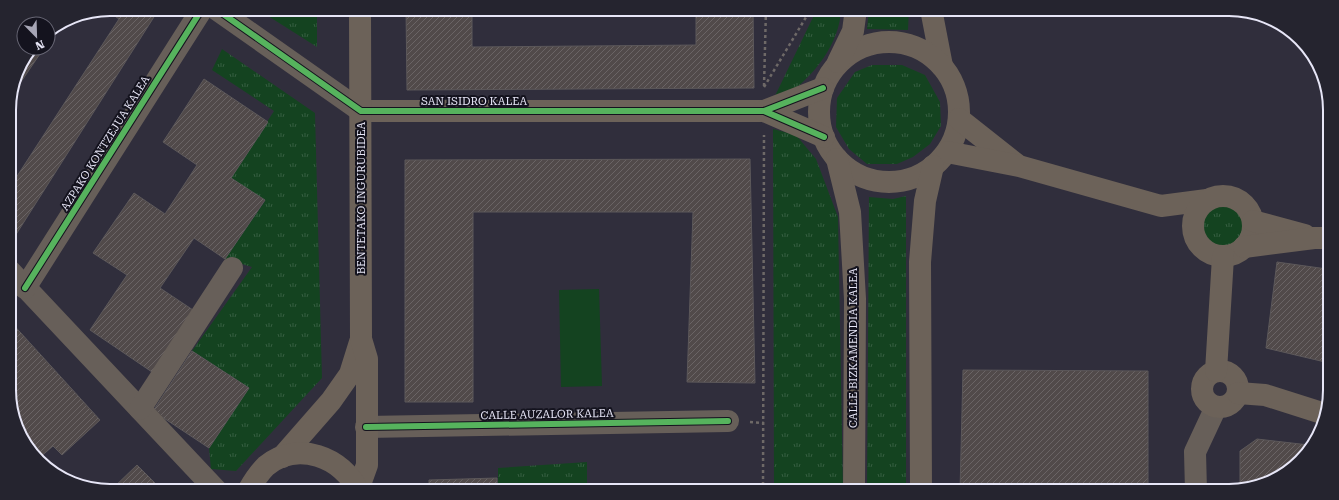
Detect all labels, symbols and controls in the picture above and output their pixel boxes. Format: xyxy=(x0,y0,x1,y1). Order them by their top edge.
north arrow xyxy=(16,16,56,56)
text: N xyxy=(33,37,46,53)
street label: AZPAKO KONTZEJUA KALEA xyxy=(58,73,153,213)
street label: SAN ISIDRO KALEA xyxy=(421,95,527,108)
street label: BENTETAKO INGURUBIDEA xyxy=(355,121,368,274)
street label: CALLE BIZKAMENDIA KALEA xyxy=(847,268,860,428)
street label: CALLE AUZALOR KALEA xyxy=(480,407,614,422)

